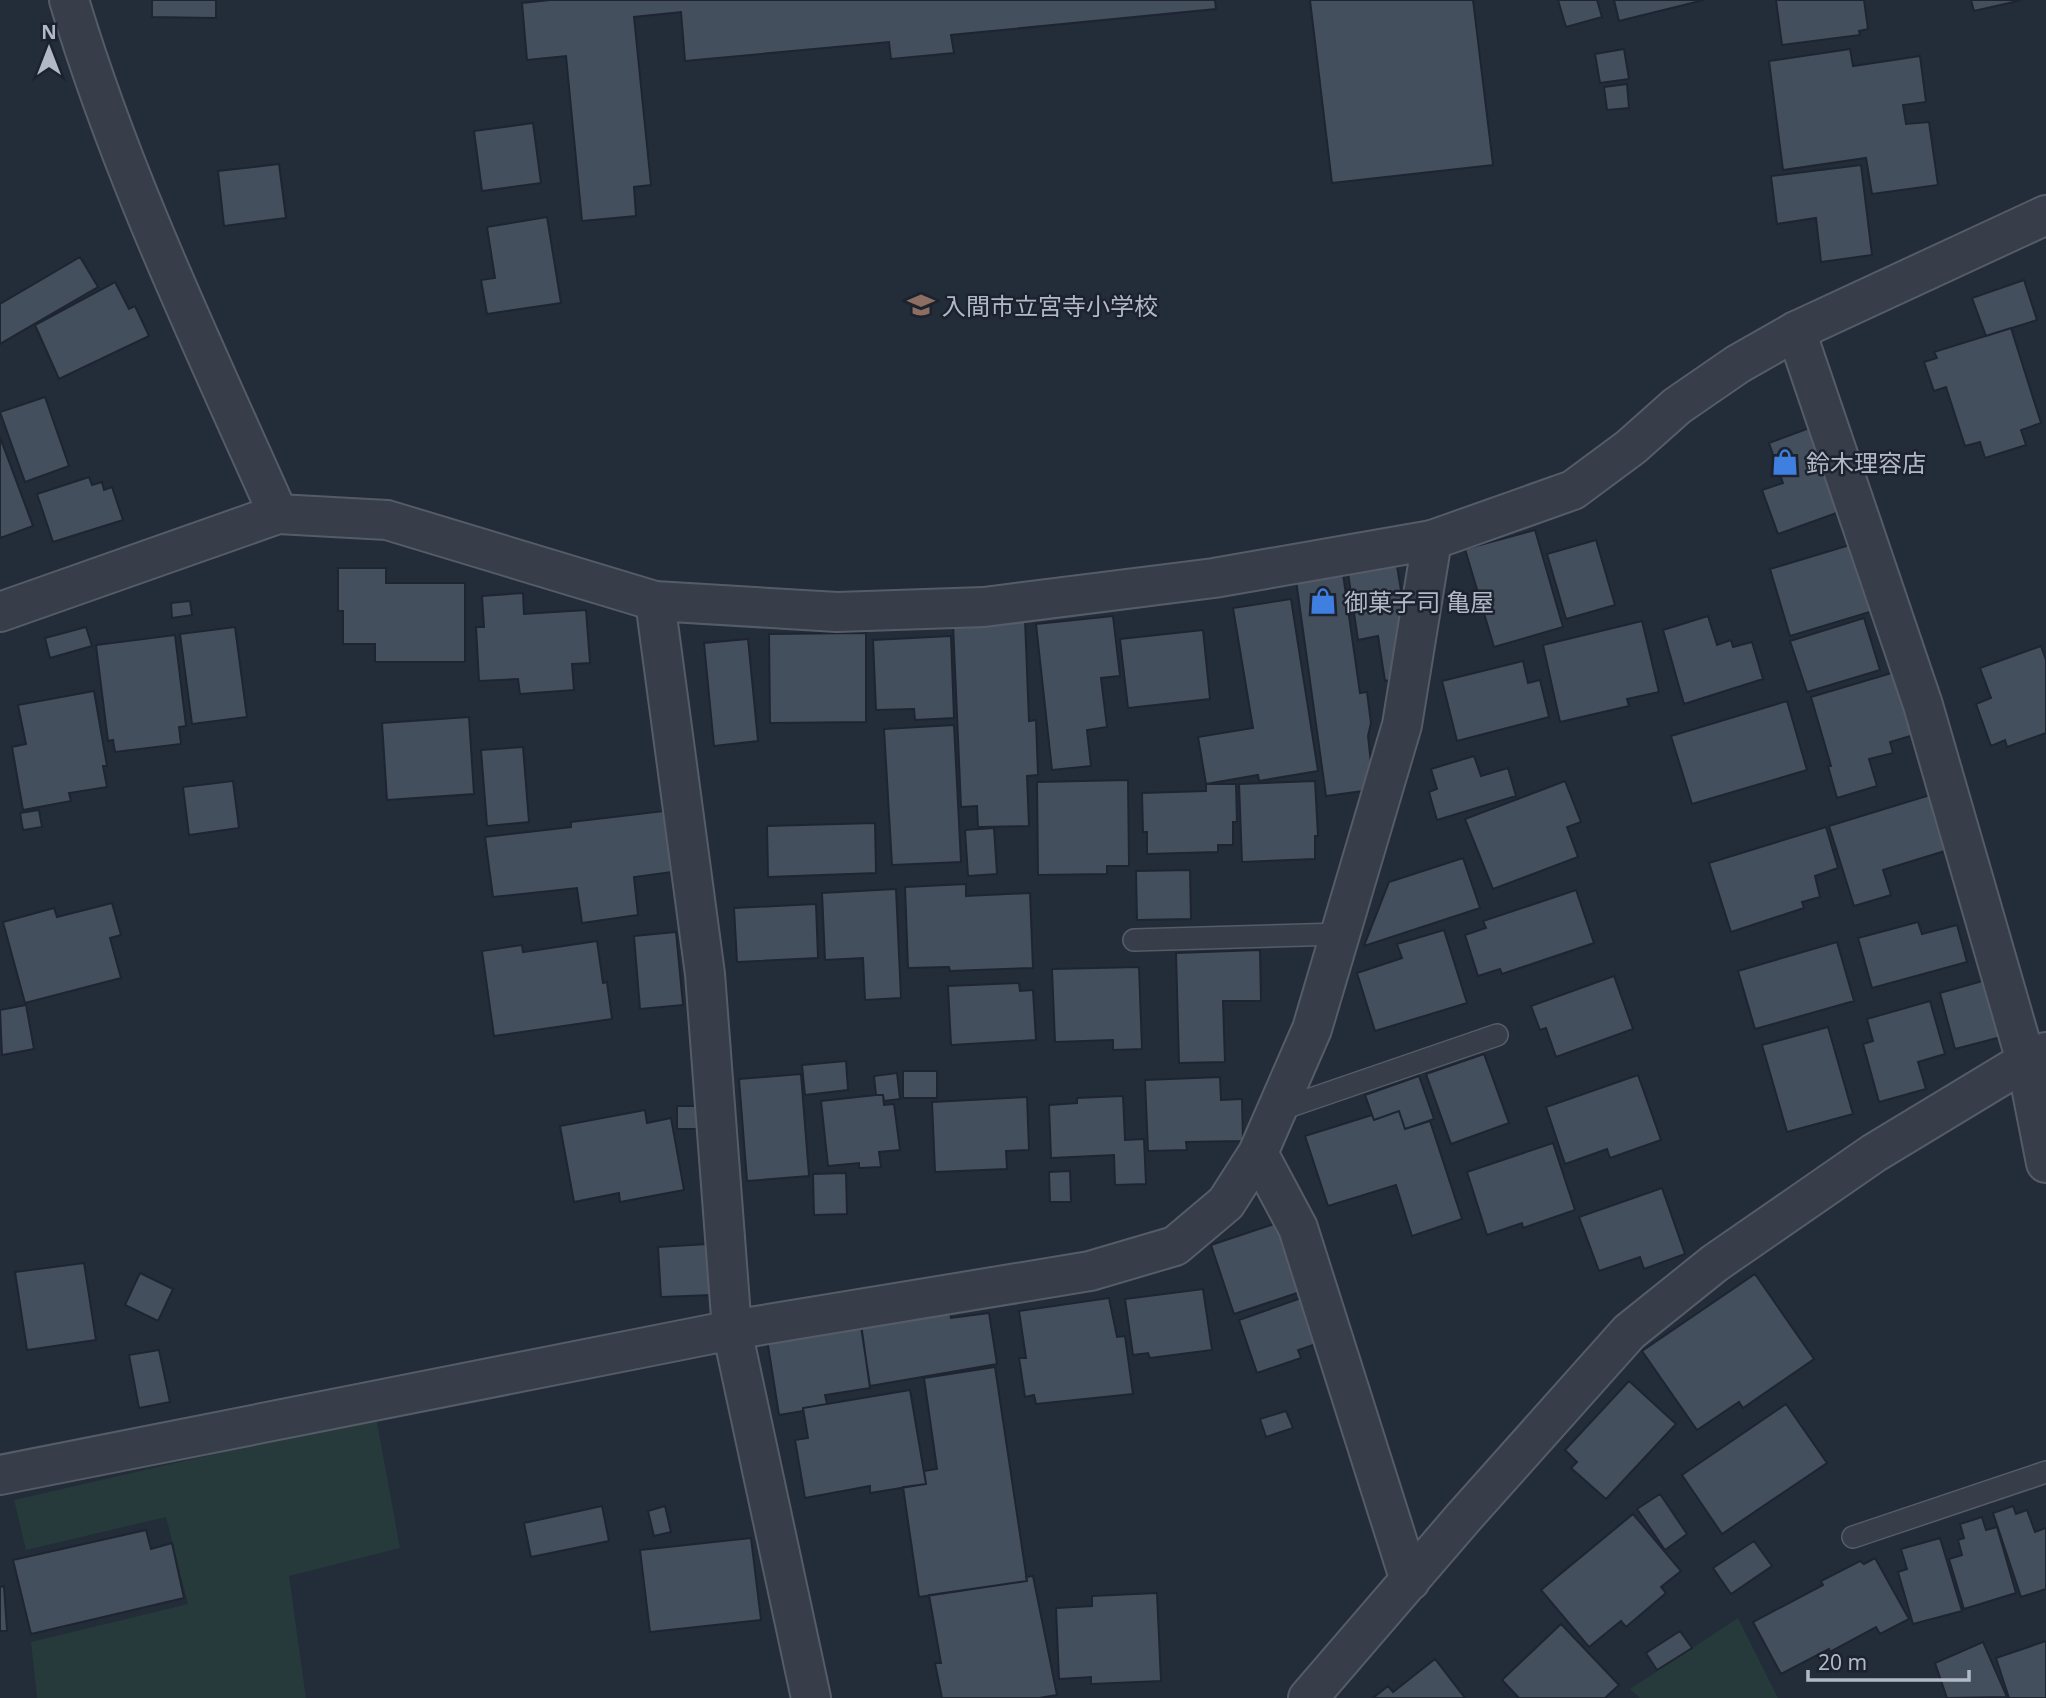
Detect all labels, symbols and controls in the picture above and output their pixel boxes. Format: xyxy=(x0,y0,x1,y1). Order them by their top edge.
north arrow xyxy=(14,14,84,84)
text: N xyxy=(41,19,57,45)
place label: 入間市立宮寺小学校 xyxy=(942,289,1158,322)
school or university icon: 入間市立宮寺小学校 xyxy=(906,290,936,320)
place label: 鈴木理容店 xyxy=(1806,446,1926,479)
shop icon: 鈴木理容店 xyxy=(1770,447,1800,477)
place label: 御菓子司 亀屋 xyxy=(1344,585,1494,618)
shop icon: 御菓子司 亀屋 xyxy=(1308,586,1338,616)
scale bar xyxy=(1808,1638,1969,1682)
text: 20 m xyxy=(1818,1648,1867,1676)

